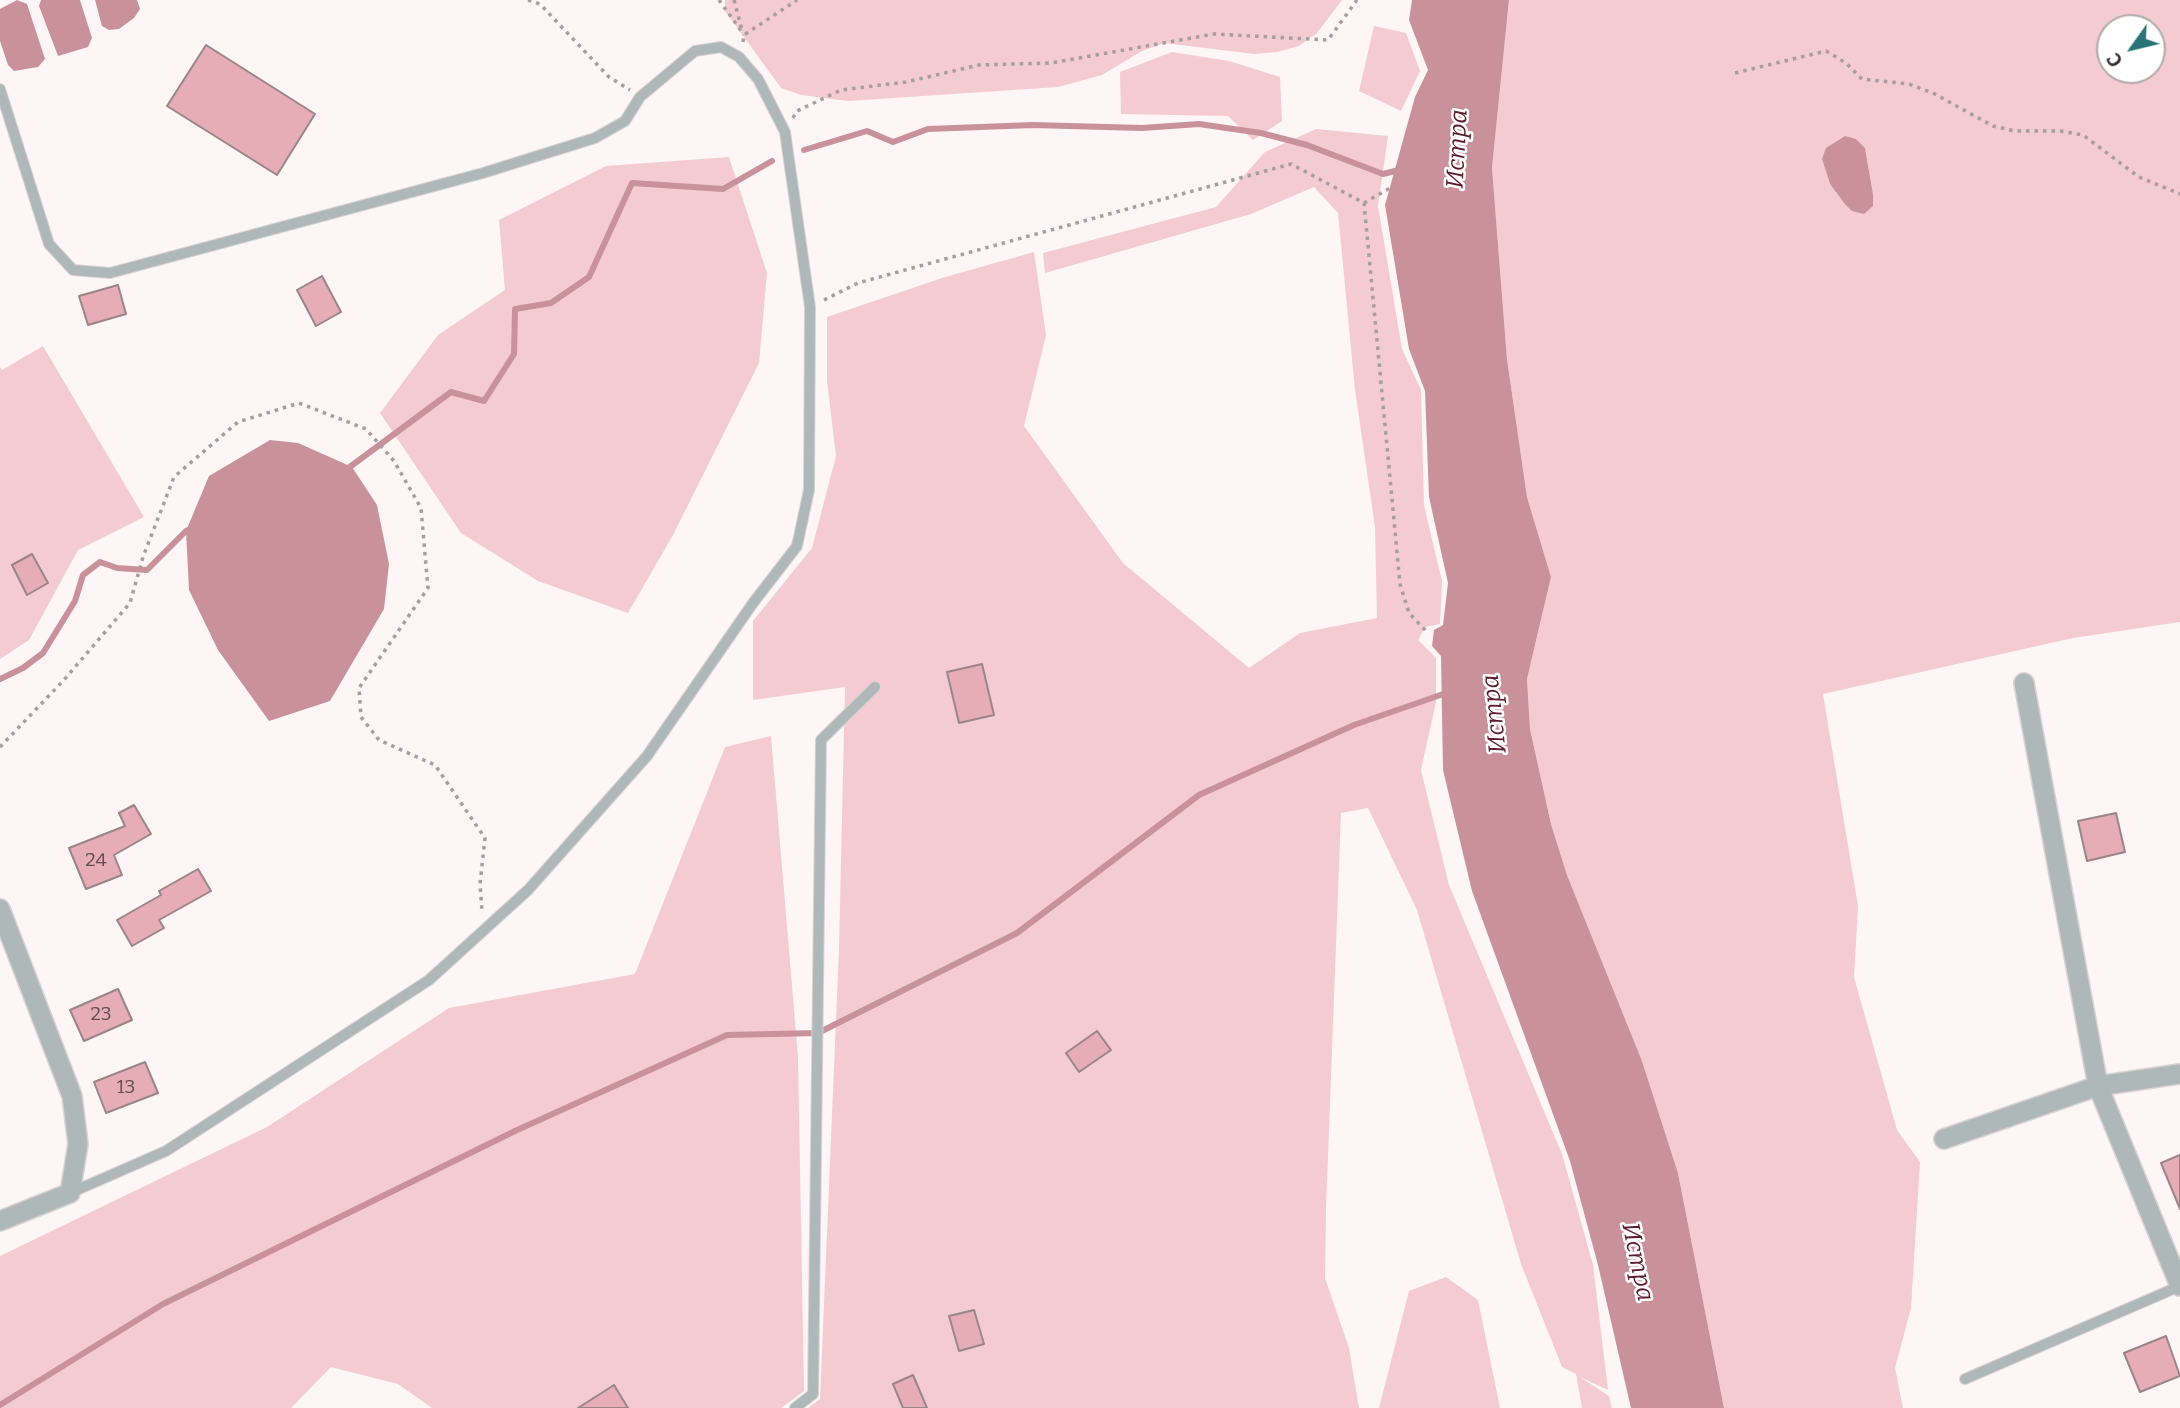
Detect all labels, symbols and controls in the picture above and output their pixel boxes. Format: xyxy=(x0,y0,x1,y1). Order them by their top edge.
north arrow xyxy=(2096,14,2166,84)
text: С xyxy=(2102,48,2128,71)
water label: Истра xyxy=(1442,109,1474,189)
water label: Истра xyxy=(1477,673,1513,755)
house number: 24 xyxy=(85,850,107,872)
house number: 23 xyxy=(90,1004,112,1026)
house number: 13 xyxy=(117,1077,135,1099)
water label: Истра xyxy=(1615,1220,1659,1304)

